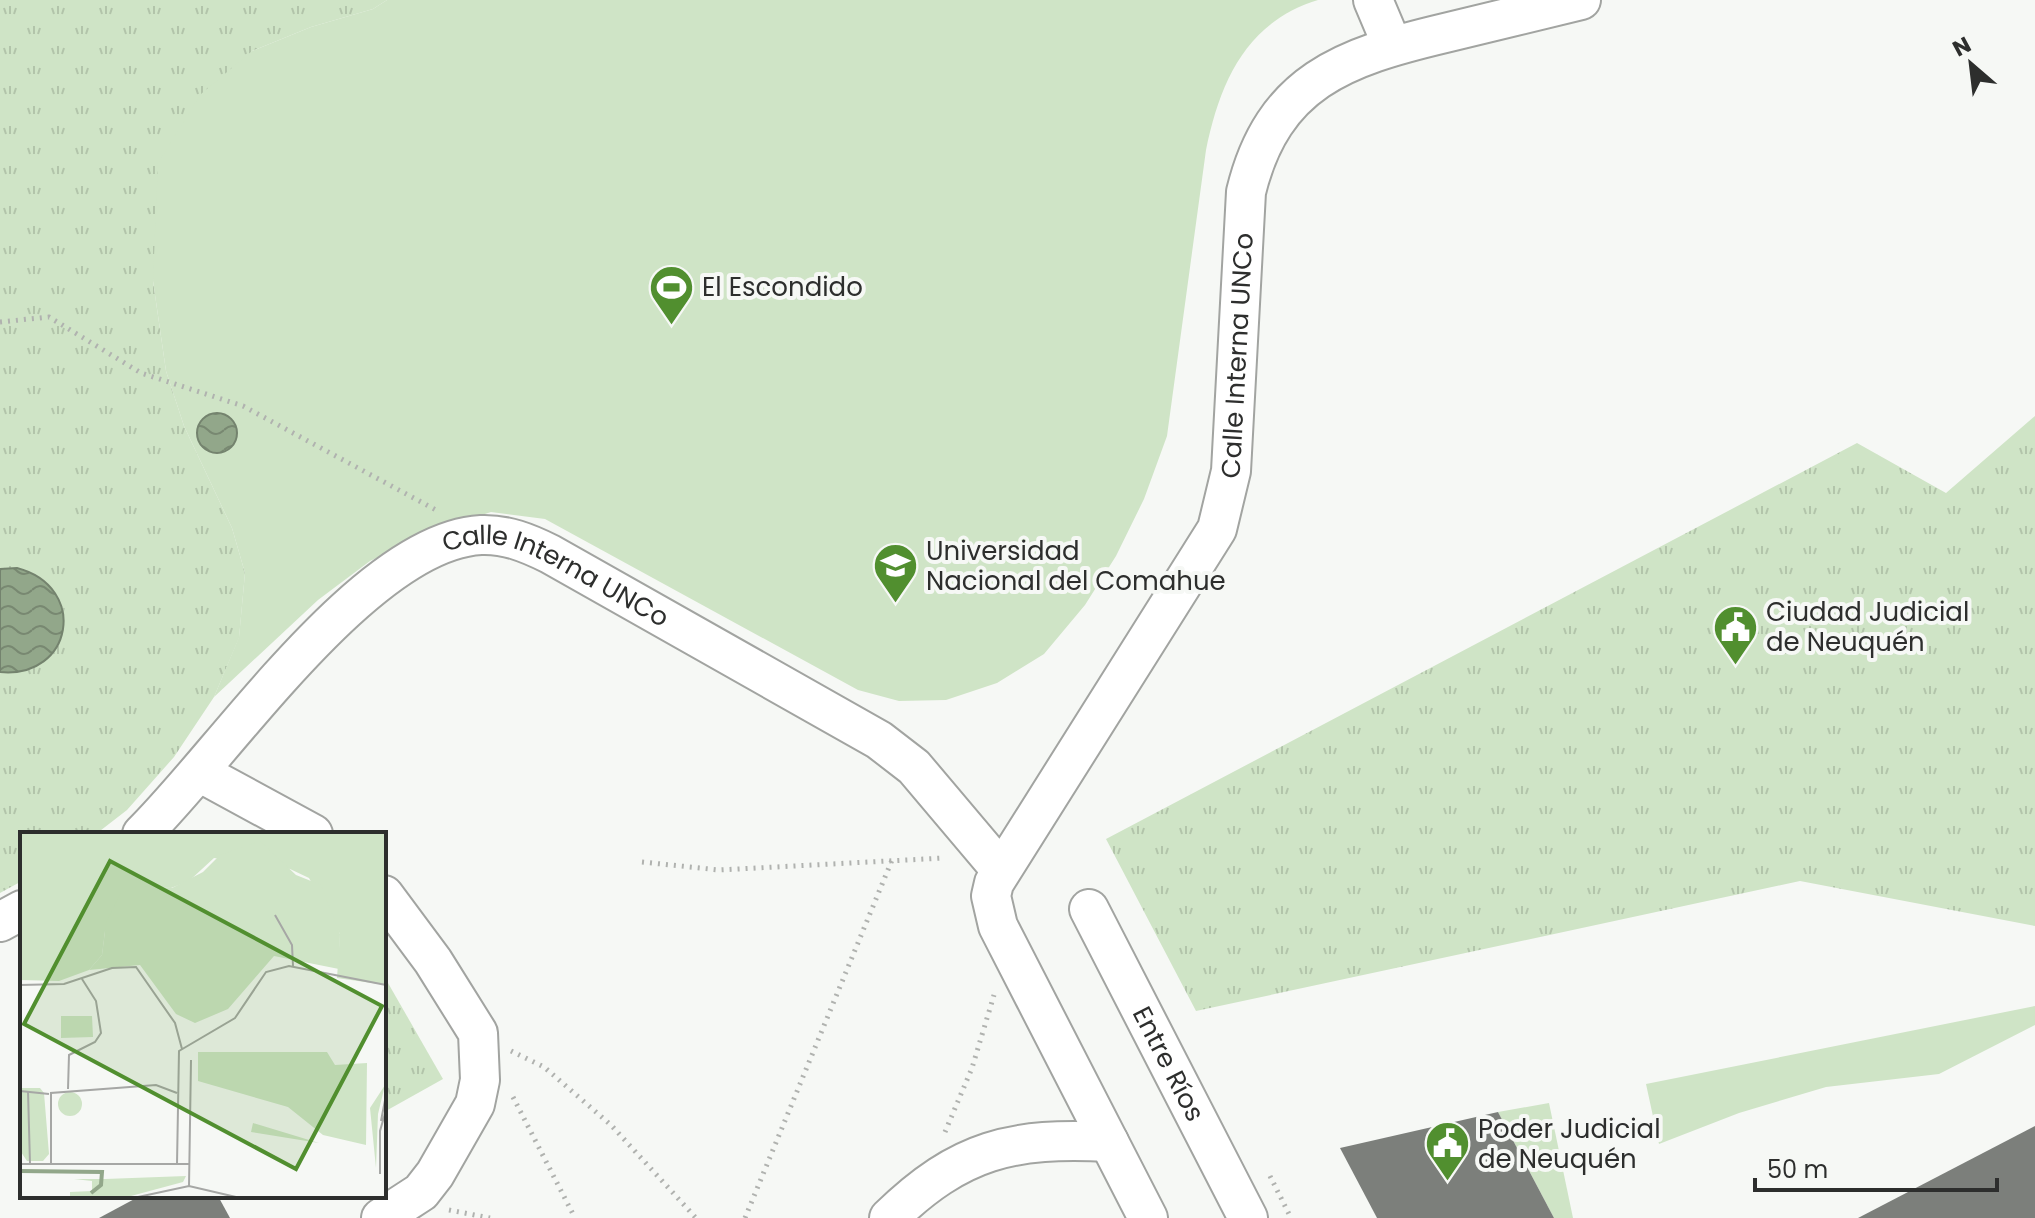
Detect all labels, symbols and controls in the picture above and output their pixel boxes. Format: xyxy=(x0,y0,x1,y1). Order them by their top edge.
north arrow xyxy=(1931,24,2011,104)
text: N xyxy=(1947,29,1976,64)
street label: Calle Interna UNCo xyxy=(1213,232,1262,479)
sports icon: El Escondido xyxy=(647,263,695,326)
place label: El Escondido xyxy=(702,269,863,305)
street label: Calle Interna UNCo xyxy=(437,517,676,636)
place label: Universidad Nacional del Comahue xyxy=(926,533,1226,599)
school or university icon: Universidad Nacional del Comahue xyxy=(871,542,919,605)
place label: Ciudad Judicial de Neuquén xyxy=(1766,594,1969,660)
public building icon: Ciudad Judicial de Neuquén xyxy=(1711,603,1759,666)
inset map xyxy=(20,832,386,1198)
street label: Entre Ríos xyxy=(1124,1000,1213,1127)
place label: Poder Judicial de Neuquén xyxy=(1478,1111,1661,1177)
public building icon: Poder Judicial de Neuquén xyxy=(1423,1120,1471,1183)
scale bar xyxy=(1755,1142,1997,1192)
text: 50 m xyxy=(1767,1153,1828,1186)

